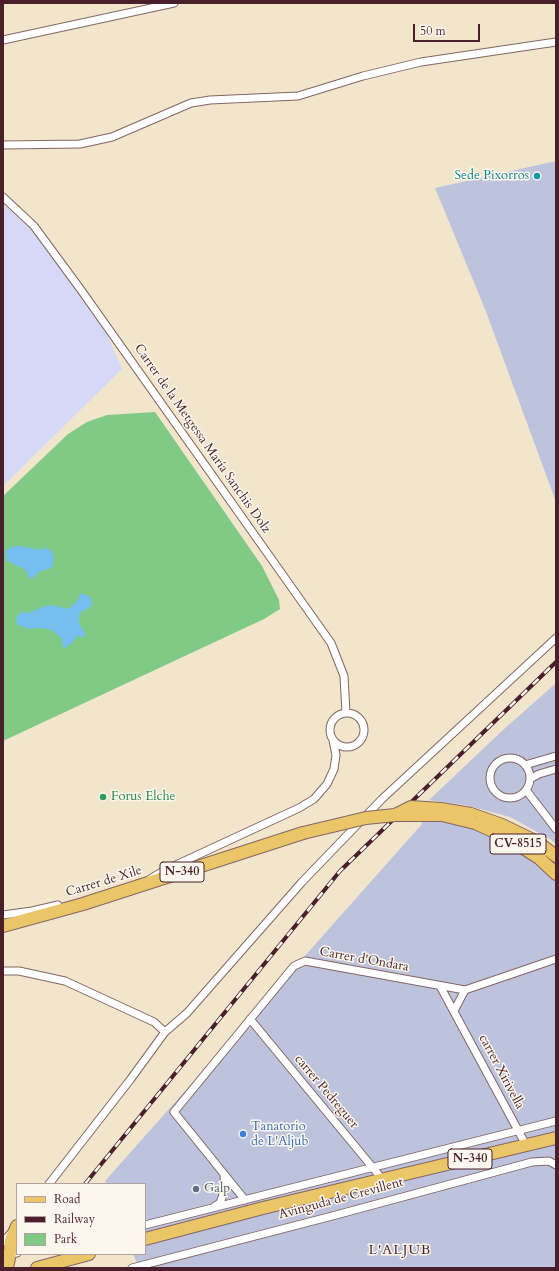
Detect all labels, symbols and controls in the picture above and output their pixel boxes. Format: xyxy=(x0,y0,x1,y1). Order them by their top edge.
scale bar xyxy=(415,16,482,42)
text: 50 m xyxy=(420,23,446,39)
place label: Sede Pixorros xyxy=(455,168,529,184)
marker: Sede Pixorros xyxy=(532,171,542,181)
street label: Carrer de la Metgessa María Sanchis Dolz xyxy=(130,341,274,537)
place label: Forus Elche xyxy=(111,789,175,805)
marker: Forus Elche xyxy=(98,792,108,802)
road number: CV-8515 xyxy=(490,834,546,854)
road number: N-340 xyxy=(160,862,204,882)
street label: Carrer de Xile xyxy=(64,863,144,901)
street label: Carrer d'Ondara xyxy=(318,944,410,976)
street label: carrer Xirivella xyxy=(475,1032,527,1112)
street label: carrer Pedreguer xyxy=(291,1052,361,1132)
place label: Tanatorio de L'Aljub xyxy=(251,1119,308,1150)
marker: Tanatorio de L'Aljub xyxy=(238,1129,248,1139)
road number: N-340 xyxy=(448,1149,492,1169)
street label: Avinguda de Crevillent xyxy=(277,1175,405,1223)
place label: Galp xyxy=(204,1181,230,1197)
legend xyxy=(16,1183,146,1255)
marker: Galp xyxy=(191,1184,201,1194)
text: Road xyxy=(54,1191,80,1207)
text: Railway xyxy=(54,1211,95,1227)
text: Park xyxy=(54,1231,77,1247)
district label: L'ALJUB xyxy=(369,1243,431,1259)

